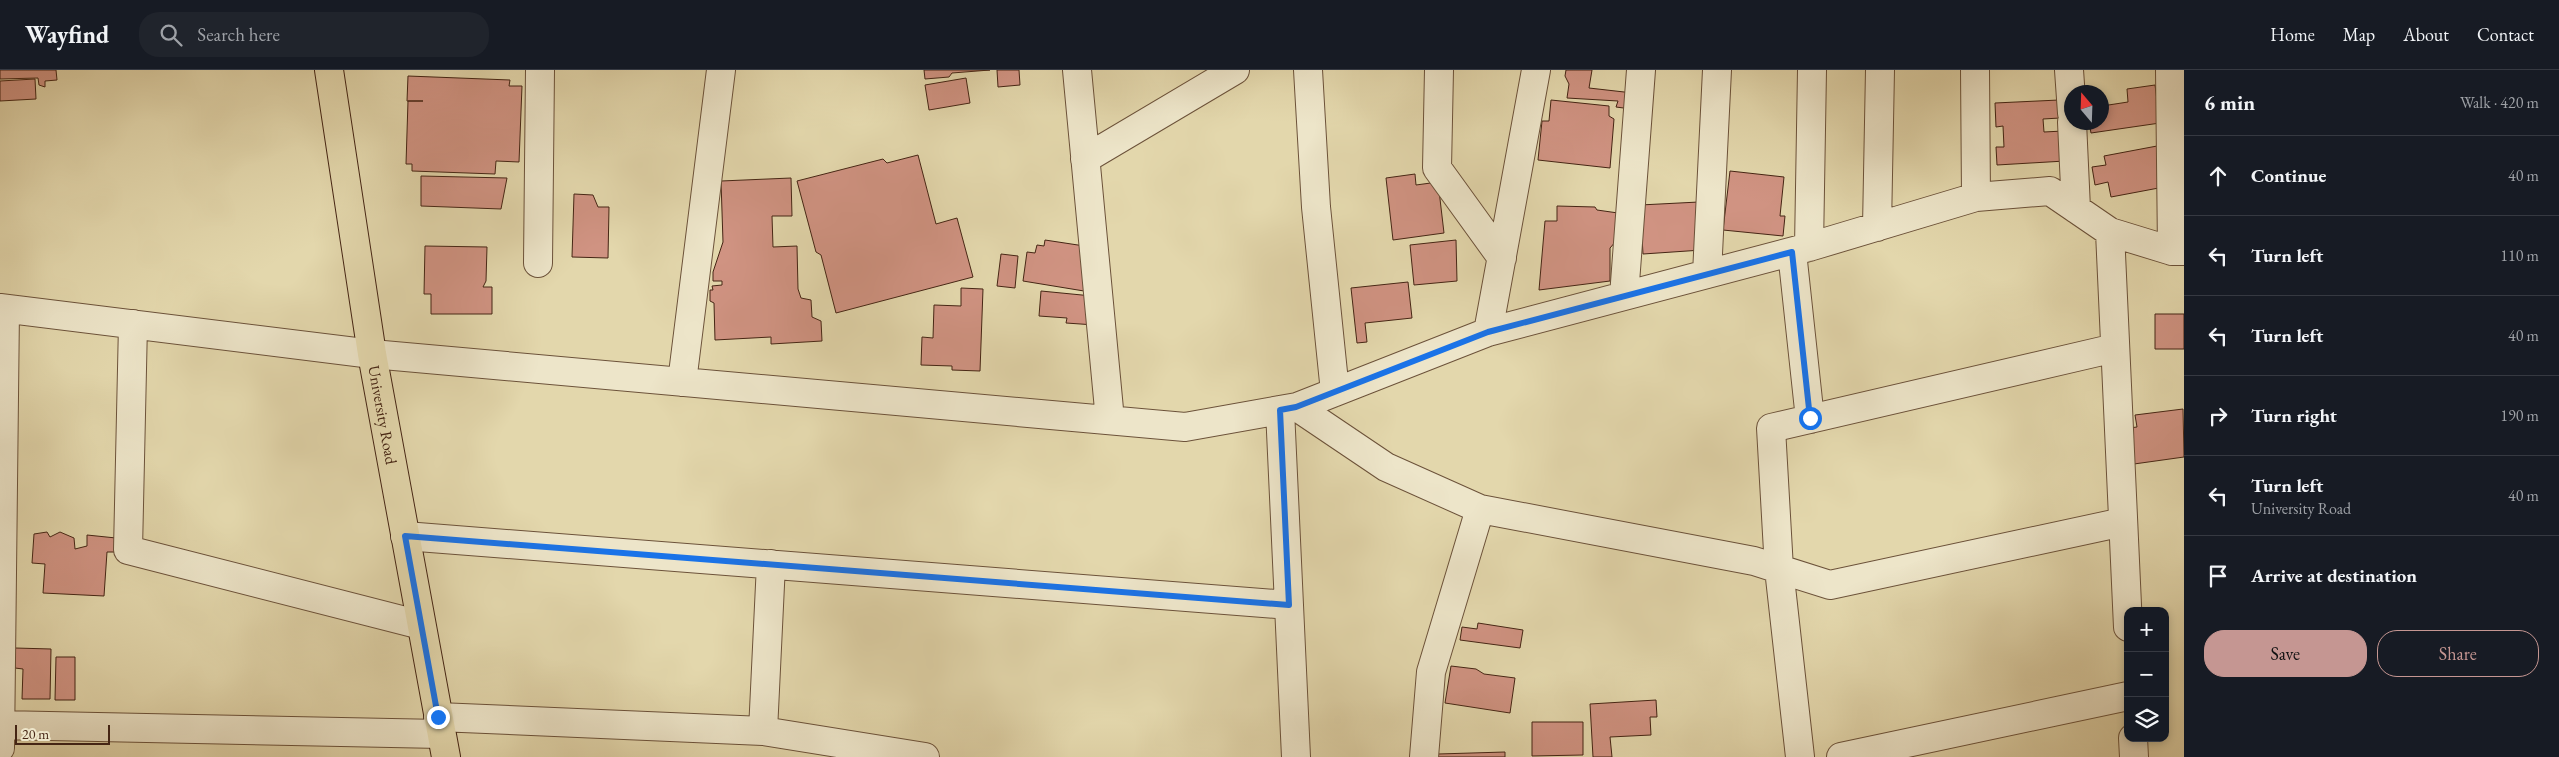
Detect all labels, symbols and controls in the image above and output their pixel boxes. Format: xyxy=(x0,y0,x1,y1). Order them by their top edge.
search box xyxy=(139,12,489,57)
text: Wayfind xyxy=(25,19,109,50)
icon: search xyxy=(157,21,185,49)
text: Search here xyxy=(197,22,280,47)
text: Home xyxy=(2270,23,2315,46)
text: Map xyxy=(2343,23,2375,46)
text: About xyxy=(2403,23,2449,46)
text: Contact xyxy=(2477,23,2534,46)
north arrow xyxy=(2064,85,2109,130)
text: 6 min xyxy=(2204,89,2255,116)
text: Walk · 420 m xyxy=(2460,92,2539,113)
icon: ahead xyxy=(2204,162,2232,190)
text: Continue xyxy=(2251,163,2326,188)
text: 40 m xyxy=(2508,165,2539,186)
icon: left xyxy=(2204,242,2232,270)
text: Turn left xyxy=(2251,243,2323,268)
text: 110 m xyxy=(2500,245,2539,266)
icon: left xyxy=(2204,322,2232,350)
text: Turn left xyxy=(2251,323,2323,348)
text: 40 m xyxy=(2508,325,2539,346)
street label: University Road xyxy=(364,364,403,467)
icon: right xyxy=(2204,402,2232,430)
text: Turn right xyxy=(2251,403,2337,428)
text: 190 m xyxy=(2500,405,2539,426)
route start xyxy=(1799,407,1822,430)
text: Turn left xyxy=(2251,473,2323,498)
icon: left xyxy=(2204,482,2232,510)
text: 40 m xyxy=(2508,485,2539,506)
text: University Road xyxy=(2251,498,2351,519)
icon: arrive xyxy=(2204,562,2232,590)
text: Arrive at destination xyxy=(2251,563,2417,588)
map controls xyxy=(2124,607,2169,742)
button: + xyxy=(2124,607,2169,652)
button: Save xyxy=(2204,630,2367,677)
button: Share xyxy=(2377,630,2539,677)
button: − xyxy=(2124,652,2169,697)
button: layers xyxy=(2124,697,2169,742)
route end xyxy=(427,706,450,729)
scale bar xyxy=(15,722,110,745)
text: 20 m xyxy=(22,725,49,743)

